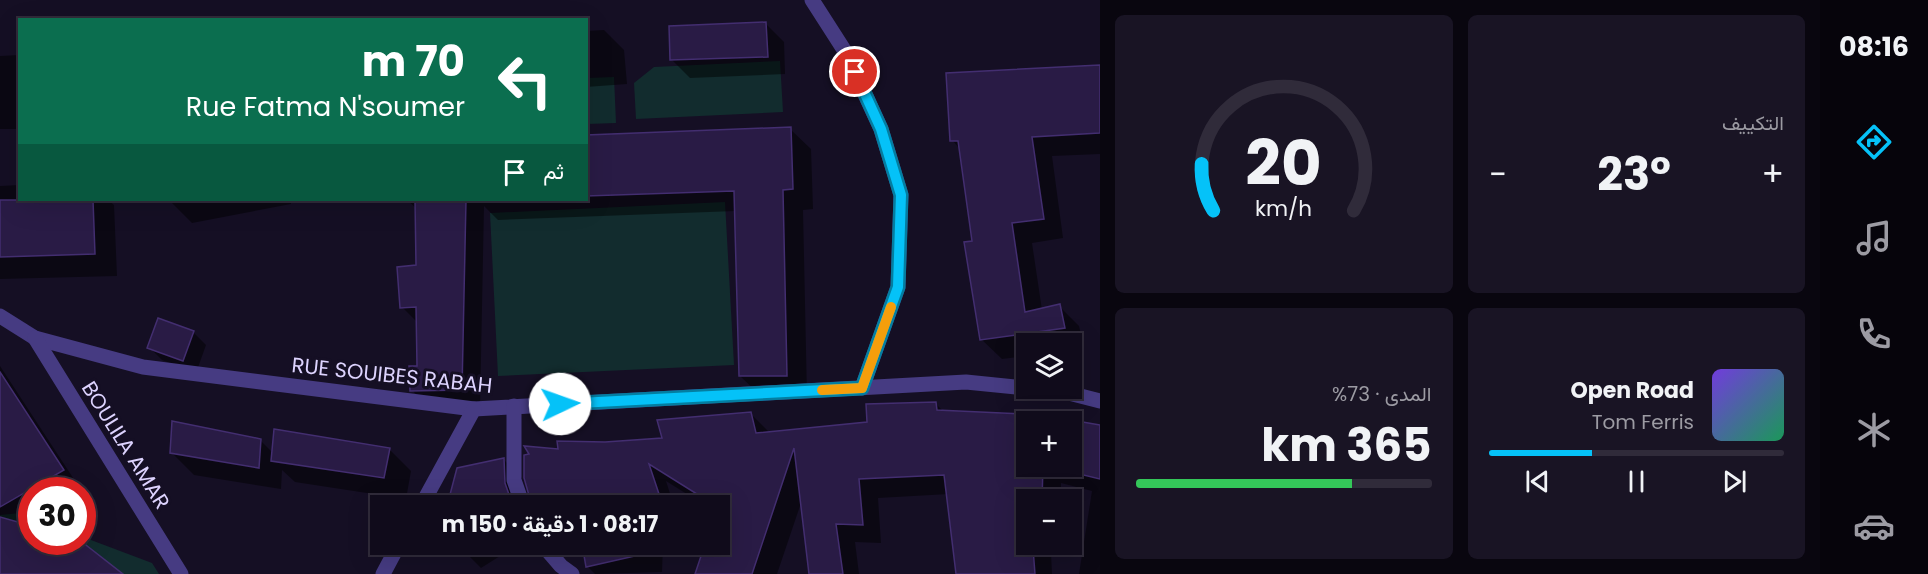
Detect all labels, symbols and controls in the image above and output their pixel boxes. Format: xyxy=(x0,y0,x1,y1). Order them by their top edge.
text: 08:16 xyxy=(1839,28,1909,65)
text: 70 m xyxy=(362,32,465,91)
icon: left xyxy=(486,42,564,120)
pin xyxy=(829,46,880,97)
icon: arrive xyxy=(838,55,871,88)
text: Rue Fatma N'soumer xyxy=(186,88,465,125)
text: التكييف xyxy=(1722,109,1784,137)
text: 20 xyxy=(1246,119,1322,207)
icon: directions xyxy=(1853,121,1895,163)
text: 23° xyxy=(1597,143,1671,206)
text: − xyxy=(1489,151,1507,198)
text: + xyxy=(1761,151,1784,198)
icon: arrive xyxy=(498,156,531,189)
text: ثم xyxy=(543,156,564,187)
text: km/h xyxy=(1255,193,1312,224)
icon: music xyxy=(1853,217,1895,259)
icon: phone xyxy=(1853,313,1895,355)
map controls xyxy=(1016,333,1082,555)
button: layers xyxy=(1016,333,1082,399)
street label: RUE SOUIBES RABAH xyxy=(290,350,494,400)
position arrow xyxy=(528,372,592,436)
street label: BOULILA AMAR xyxy=(75,375,177,515)
text: Open Road xyxy=(1570,375,1694,406)
text: المدى · 73% xyxy=(1332,380,1432,408)
text: Tom Ferris xyxy=(1592,408,1694,436)
icon: climate xyxy=(1853,409,1895,451)
button: + xyxy=(1016,411,1082,477)
text: 365 km xyxy=(1261,414,1432,477)
icon: previous xyxy=(1521,465,1554,498)
icon: pause xyxy=(1620,465,1653,498)
icon: next xyxy=(1718,465,1751,498)
speed limit sign: 30 xyxy=(18,477,96,555)
button: − xyxy=(1016,489,1082,555)
icon: car xyxy=(1853,505,1895,547)
text: 08:17 · 1 دقيقة · 150 m xyxy=(442,509,658,540)

